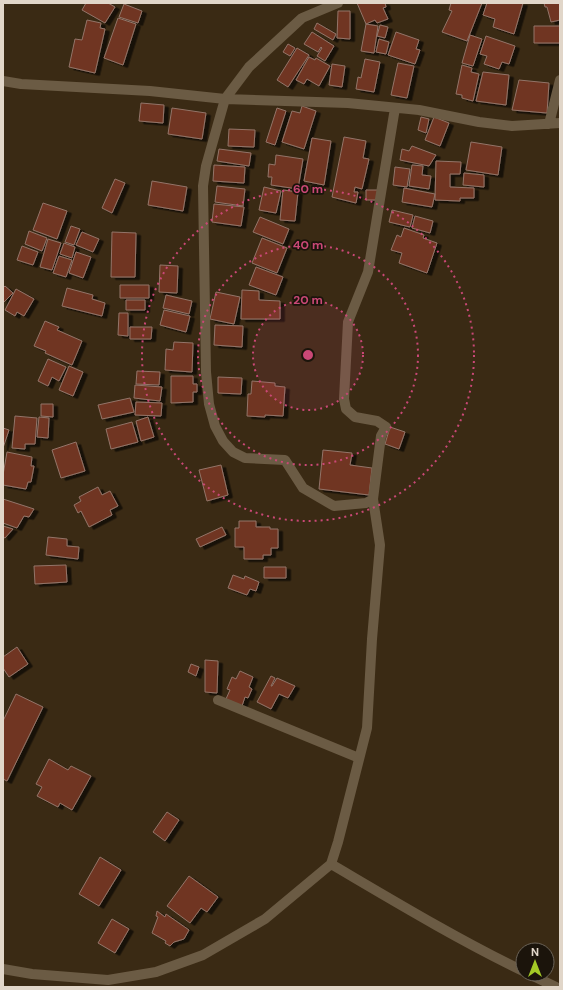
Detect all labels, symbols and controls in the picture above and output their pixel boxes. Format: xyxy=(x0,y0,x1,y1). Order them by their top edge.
text: 60 m xyxy=(293,181,323,197)
text: 40 m xyxy=(293,237,323,253)
text: 20 m xyxy=(293,292,323,308)
centre of rings xyxy=(301,348,315,362)
north arrow xyxy=(515,942,555,982)
text: N xyxy=(531,945,539,959)

